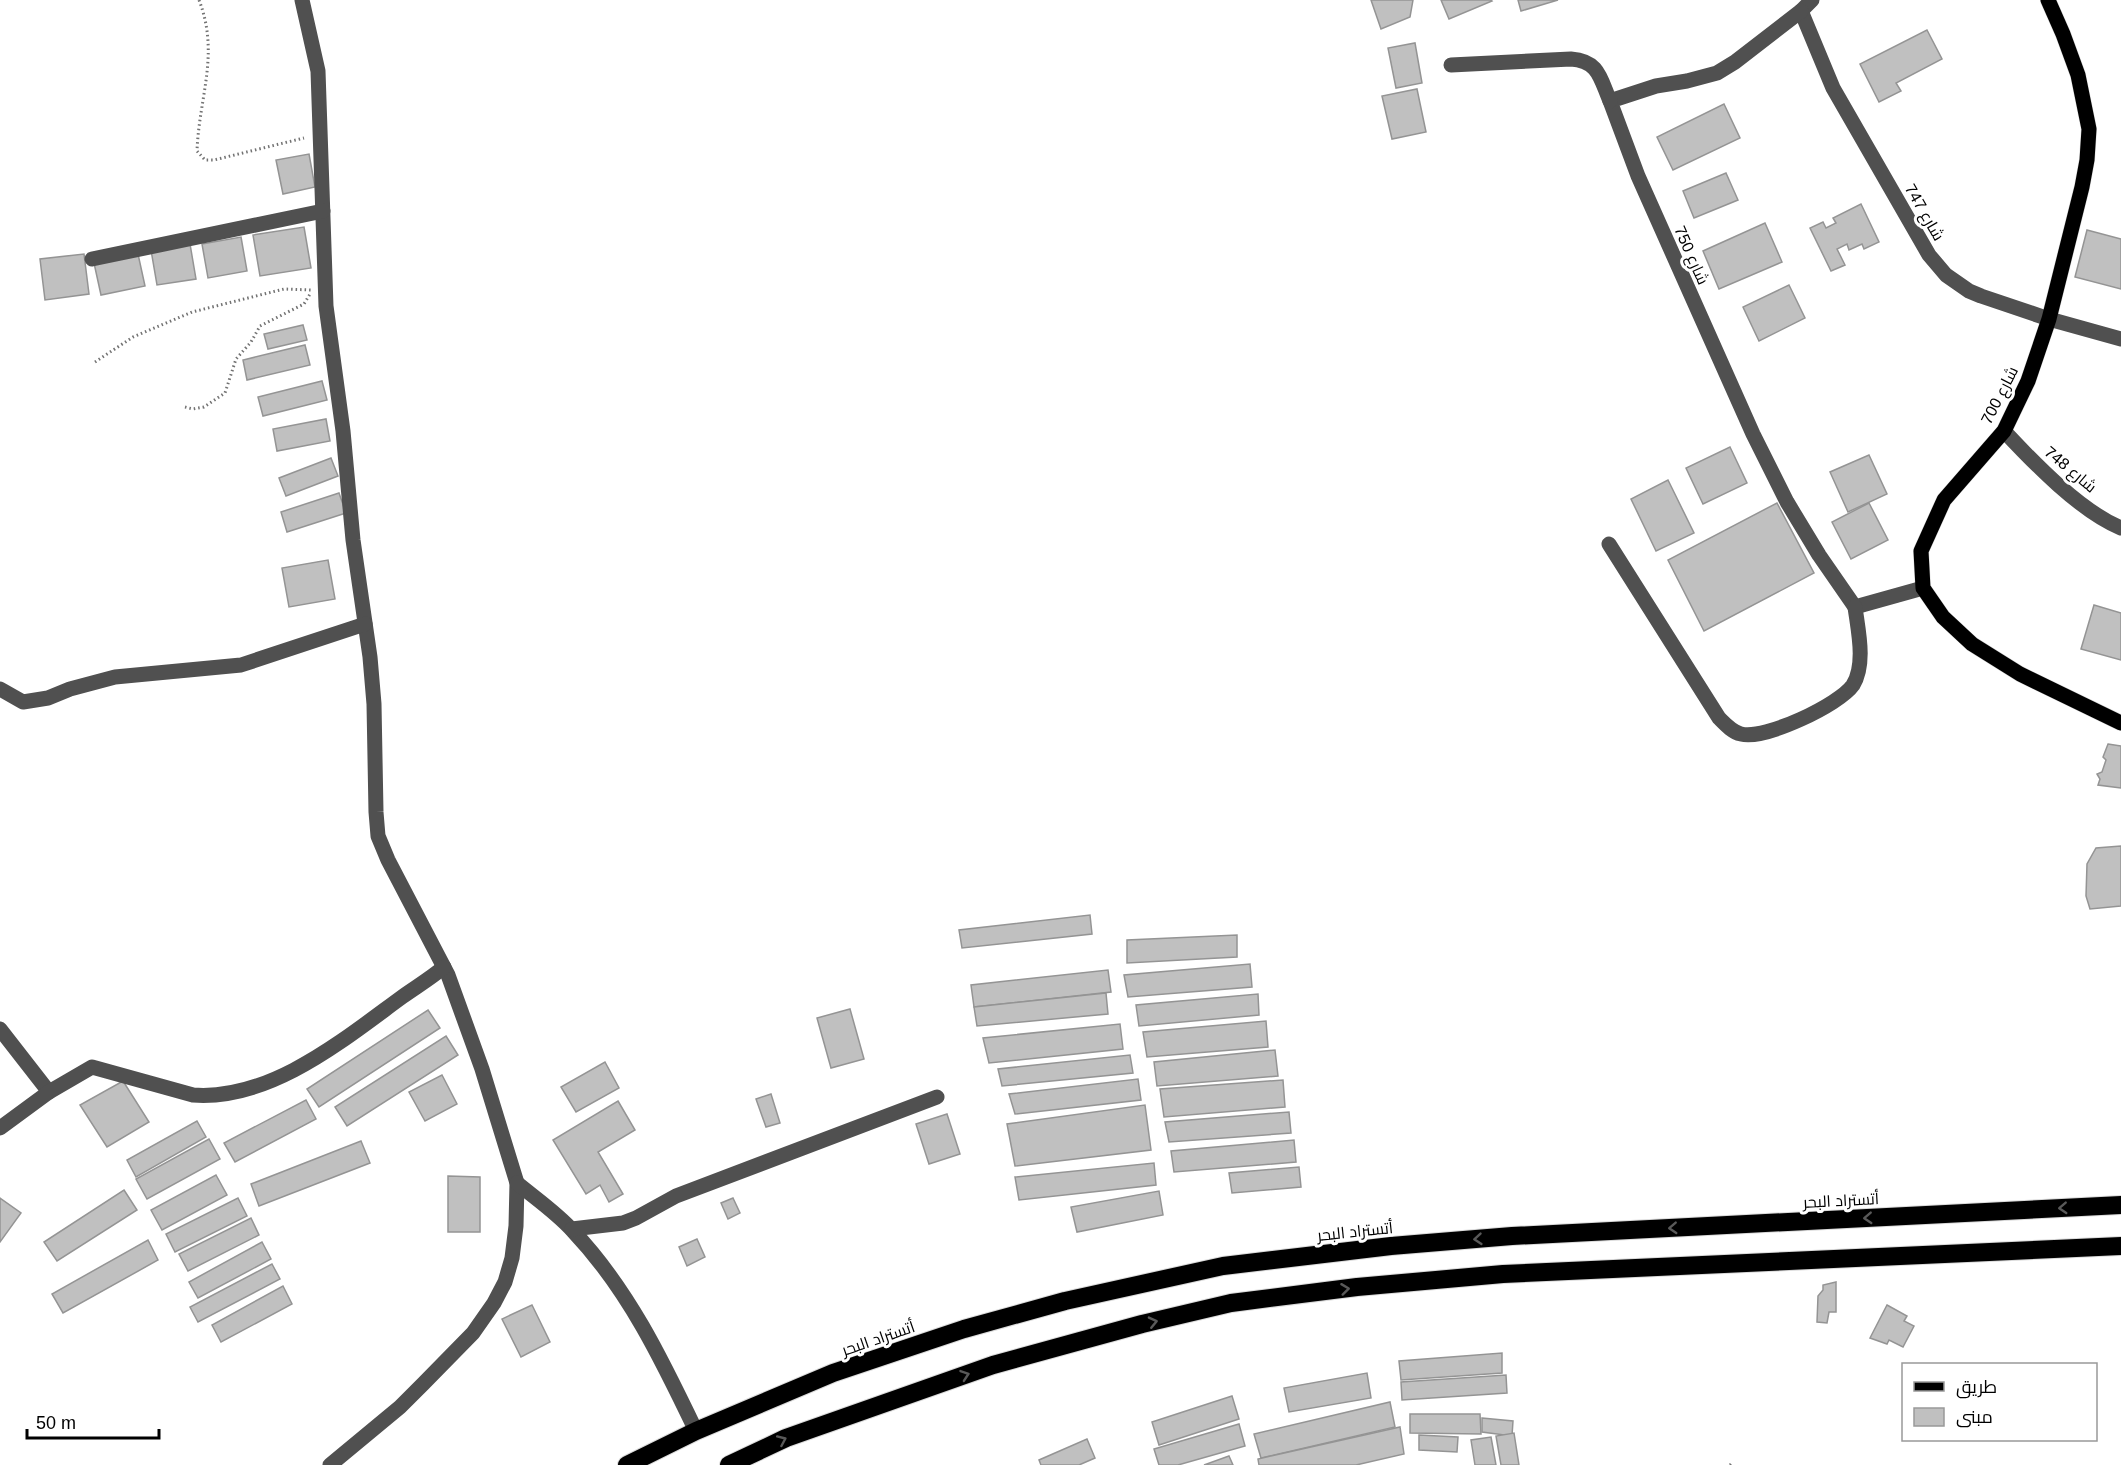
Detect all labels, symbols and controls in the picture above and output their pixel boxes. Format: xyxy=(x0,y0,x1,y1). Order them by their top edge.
street label: شارع 747 xyxy=(1899,181,1947,245)
street label: شارع 750 xyxy=(1668,223,1712,288)
street label: شارع 700 xyxy=(1978,364,2024,428)
street label: شارع 748 xyxy=(2039,443,2100,498)
street label: أتستراد البحر xyxy=(1801,1189,1880,1212)
one-way arrow xyxy=(2058,1201,2067,1214)
one-way arrow xyxy=(1863,1211,1872,1224)
street label: أتستراد البحر xyxy=(1315,1218,1394,1245)
one-way arrow xyxy=(1669,1221,1678,1234)
one-way arrow xyxy=(1474,1232,1483,1245)
one-way arrow xyxy=(1340,1283,1349,1295)
one-way arrow xyxy=(1148,1316,1158,1329)
street label: أتستراد البحر xyxy=(838,1317,917,1360)
legend xyxy=(1902,1363,2097,1441)
one-way arrow xyxy=(959,1370,970,1383)
text: طريق xyxy=(1956,1377,1997,1399)
scale bar xyxy=(27,1402,159,1440)
text: مبنى xyxy=(1956,1407,1993,1428)
text: 50 m xyxy=(36,1413,76,1433)
one-way arrow xyxy=(775,1436,786,1448)

